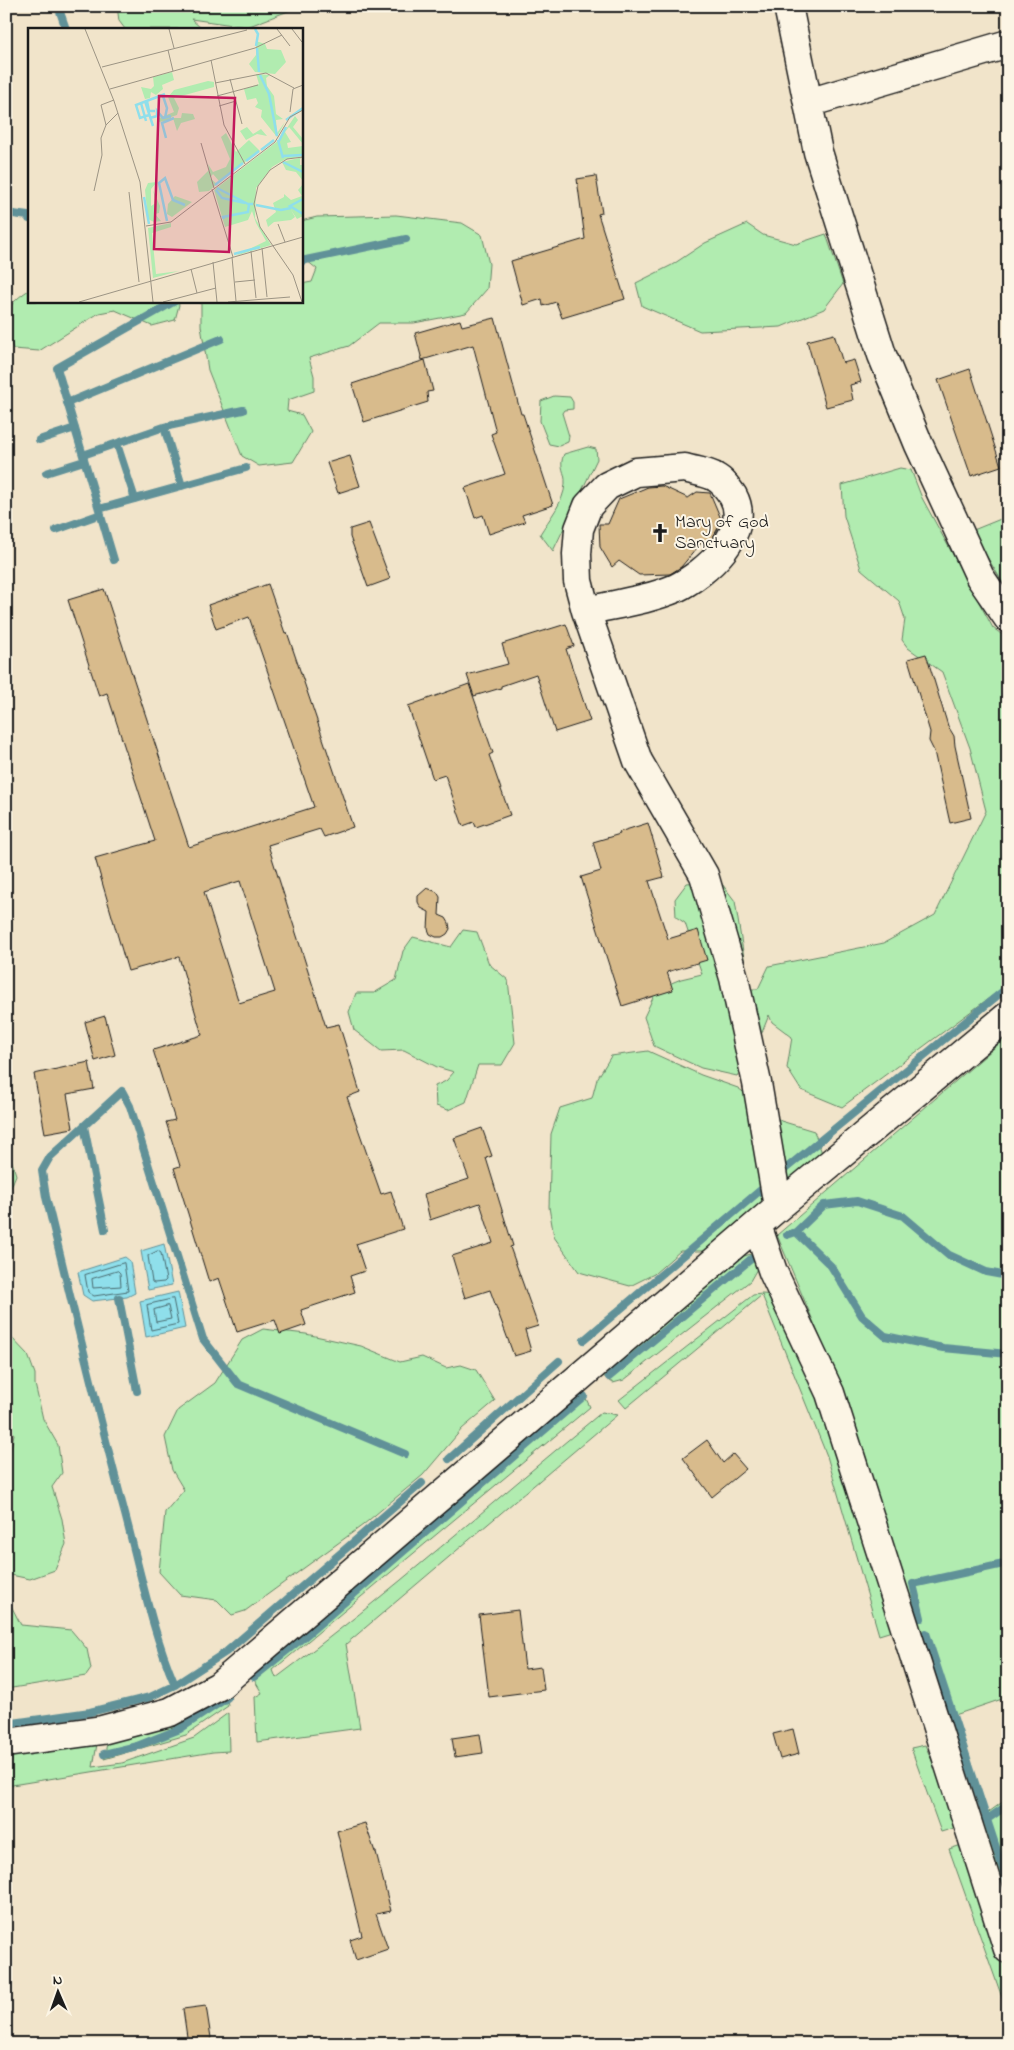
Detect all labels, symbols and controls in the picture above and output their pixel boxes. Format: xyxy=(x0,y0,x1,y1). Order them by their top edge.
inset map xyxy=(28,28,302,302)
place label: Mary of God Sanctuary xyxy=(675,510,769,557)
church icon: Mary of God Sanctuary xyxy=(649,522,671,544)
north arrow xyxy=(32,1968,82,2018)
text: N xyxy=(53,1970,63,1991)

